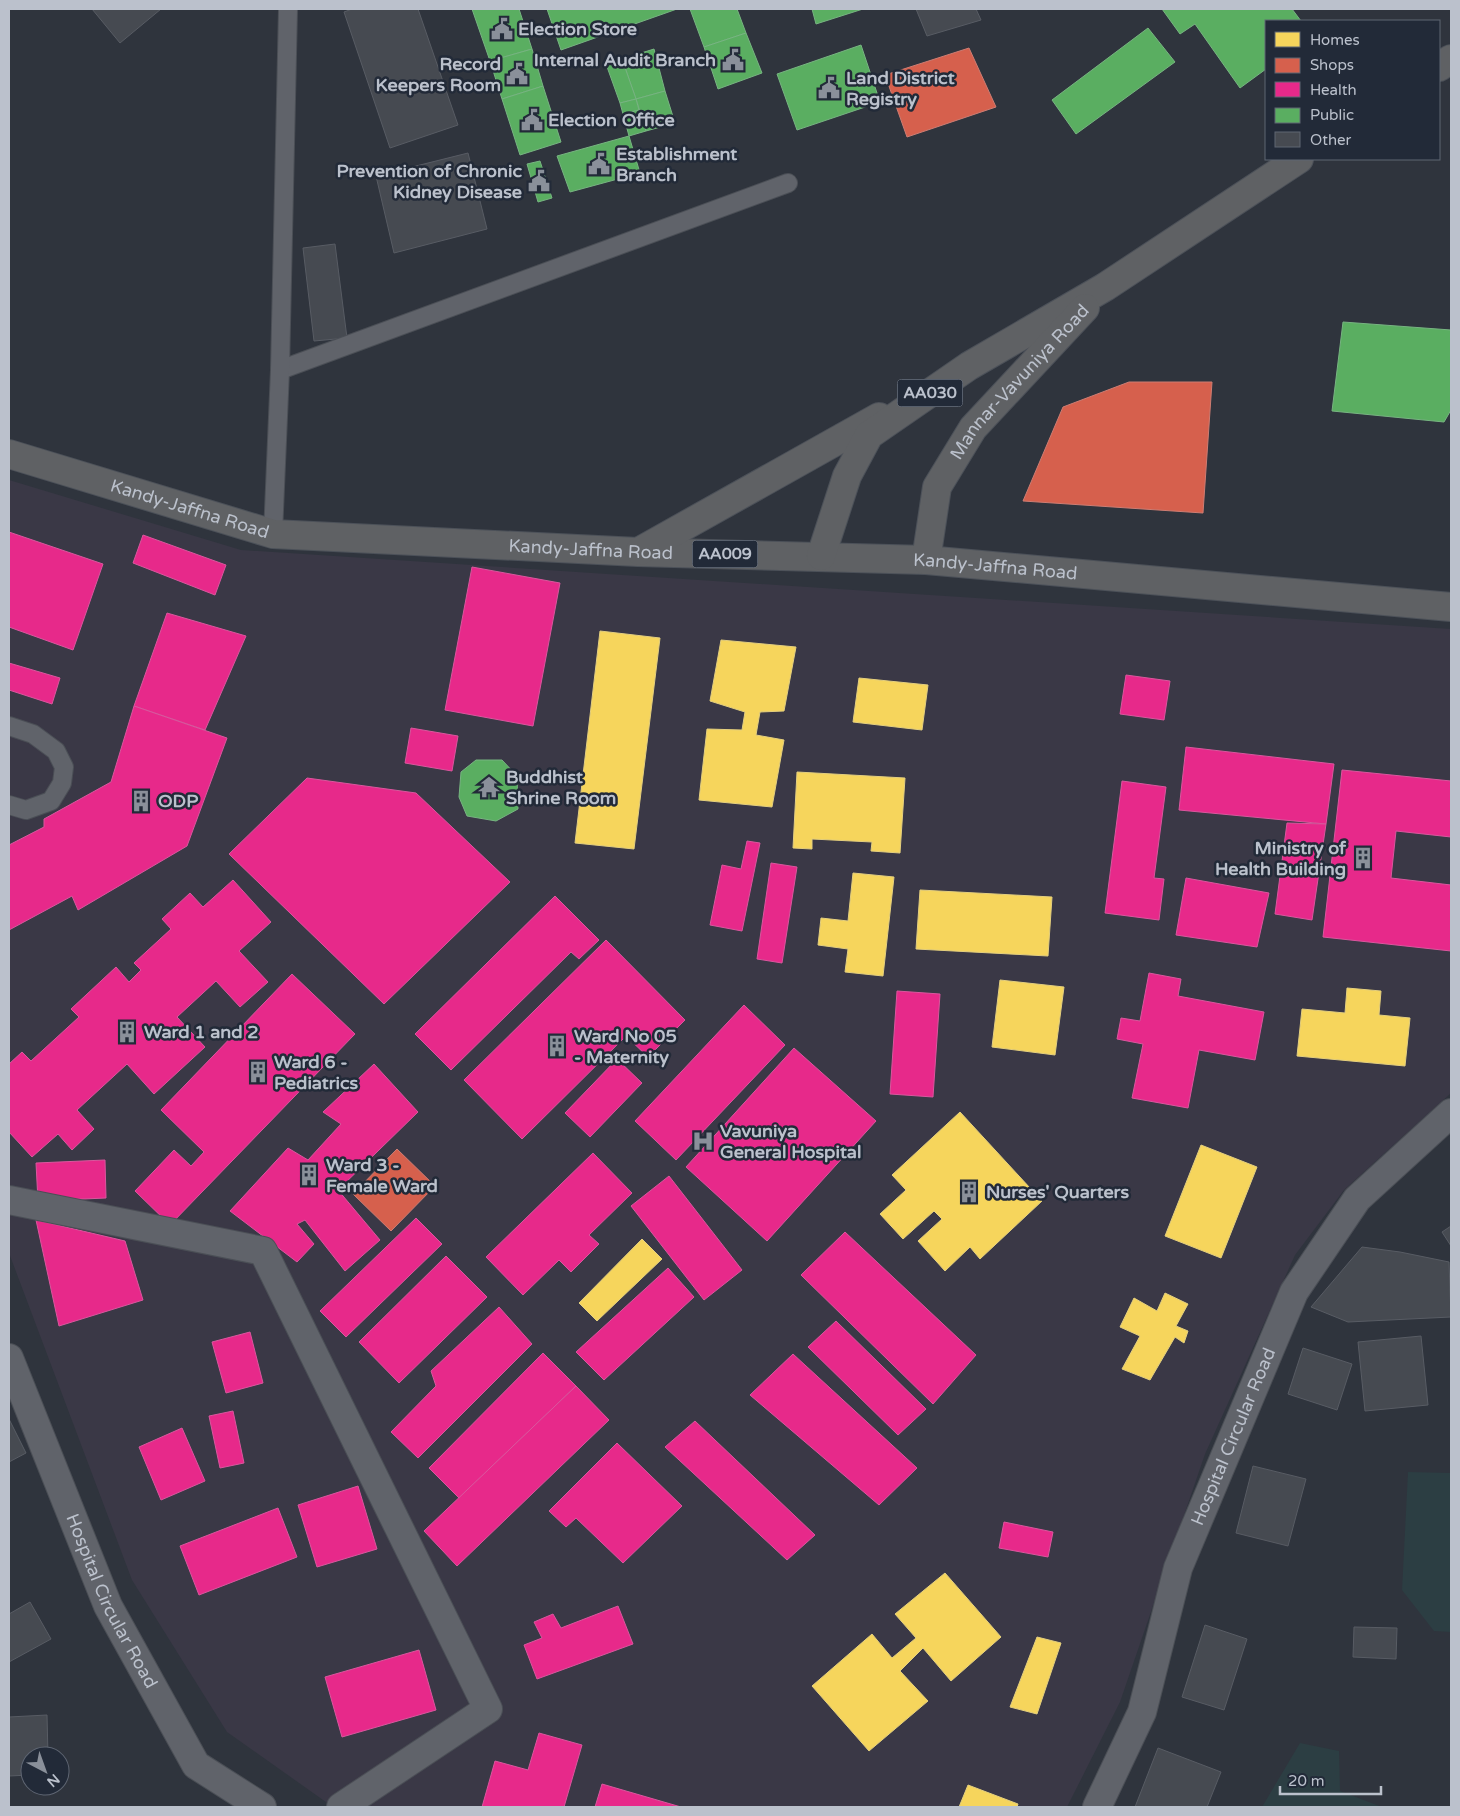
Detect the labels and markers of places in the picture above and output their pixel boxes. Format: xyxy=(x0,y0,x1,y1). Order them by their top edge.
public building icon: Election Store xyxy=(489,16,515,42)
place label: Election Store xyxy=(518,18,637,40)
public building icon: Internal Audit Branch xyxy=(720,47,746,73)
place label: Internal Audit Branch xyxy=(534,49,716,71)
place label: Record Keepers Room xyxy=(376,53,501,96)
public building icon: Record Keepers Room xyxy=(504,61,530,87)
place label: Land District Registry xyxy=(846,67,955,110)
public building icon: Land District Registry xyxy=(816,75,842,101)
public building icon: Election Office xyxy=(519,107,545,133)
place label: Election Office xyxy=(548,109,675,131)
place label: Establishment Branch xyxy=(616,143,737,186)
public building icon: Establishment Branch xyxy=(586,151,612,177)
place label: Prevention of Chronic Kidney Disease xyxy=(337,160,522,203)
public building icon: Prevention of Chronic Kidney Disease xyxy=(526,168,552,194)
place label: Buddhist Shrine Room xyxy=(506,766,616,809)
temple icon: Buddhist Shrine Room xyxy=(476,774,502,800)
building icon: ODP xyxy=(128,788,154,814)
place label: ODP xyxy=(158,790,198,812)
place label: Ministry of Health Building xyxy=(1215,837,1347,880)
building icon: Ministry of Health Building xyxy=(1350,845,1376,871)
building icon: Ward 1 and 2 xyxy=(114,1019,140,1045)
place label: Ward 1 and 2 xyxy=(144,1021,259,1043)
place label: Ward No 05 - Maternity xyxy=(574,1025,677,1068)
building icon: Ward No 05 - Maternity xyxy=(544,1033,570,1059)
place label: Ward 6 - Pediatrics xyxy=(274,1051,359,1094)
building icon: Ward 6 - Pediatrics xyxy=(245,1059,271,1085)
place label: Vavuniya General Hospital xyxy=(720,1120,861,1163)
hospital icon: Vavuniya General Hospital xyxy=(690,1128,716,1154)
place label: Ward 3 - Female Ward xyxy=(326,1154,438,1197)
building icon: Ward 3 - Female Ward xyxy=(296,1162,322,1188)
building icon: Nurses' Quarters xyxy=(956,1179,982,1205)
place label: Nurses' Quarters xyxy=(986,1181,1129,1203)

